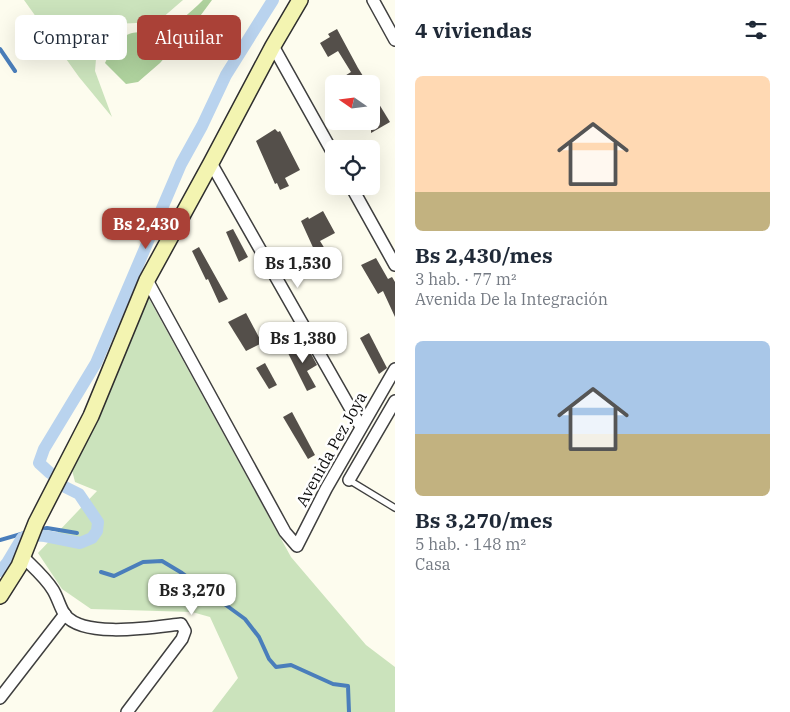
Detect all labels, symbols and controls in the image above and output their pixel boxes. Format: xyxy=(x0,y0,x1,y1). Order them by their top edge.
chip: Comprar xyxy=(15,15,127,60)
chip: Alquilar xyxy=(137,15,241,60)
text: 4 viviendas xyxy=(415,16,532,44)
icon: filters xyxy=(742,16,770,44)
north arrow xyxy=(325,75,380,130)
map controls xyxy=(325,75,380,195)
icon: home xyxy=(548,109,638,199)
button: locate xyxy=(325,140,380,195)
pin: Bs 2,430 xyxy=(94,208,198,250)
text: Bs 2,430 xyxy=(113,214,179,234)
text: Bs 2,430/mes xyxy=(415,241,553,269)
pin: Bs 1,530 xyxy=(246,246,350,289)
text: Bs 1,530 xyxy=(265,253,331,273)
text: 3 hab. · 77 m² xyxy=(415,269,517,289)
text: Avenida De la Integración xyxy=(415,289,608,309)
pin: Bs 1,380 xyxy=(251,322,355,364)
text: Bs 1,380 xyxy=(270,328,336,348)
icon: home xyxy=(548,374,638,464)
street label: Avenida Pez Joya xyxy=(291,388,371,510)
text: Bs 3,270/mes xyxy=(415,506,553,534)
text: 5 hab. · 148 m² xyxy=(415,534,526,554)
text: Casa xyxy=(415,554,451,574)
pin: Bs 3,270 xyxy=(140,574,244,616)
text: Bs 3,270 xyxy=(159,580,225,600)

